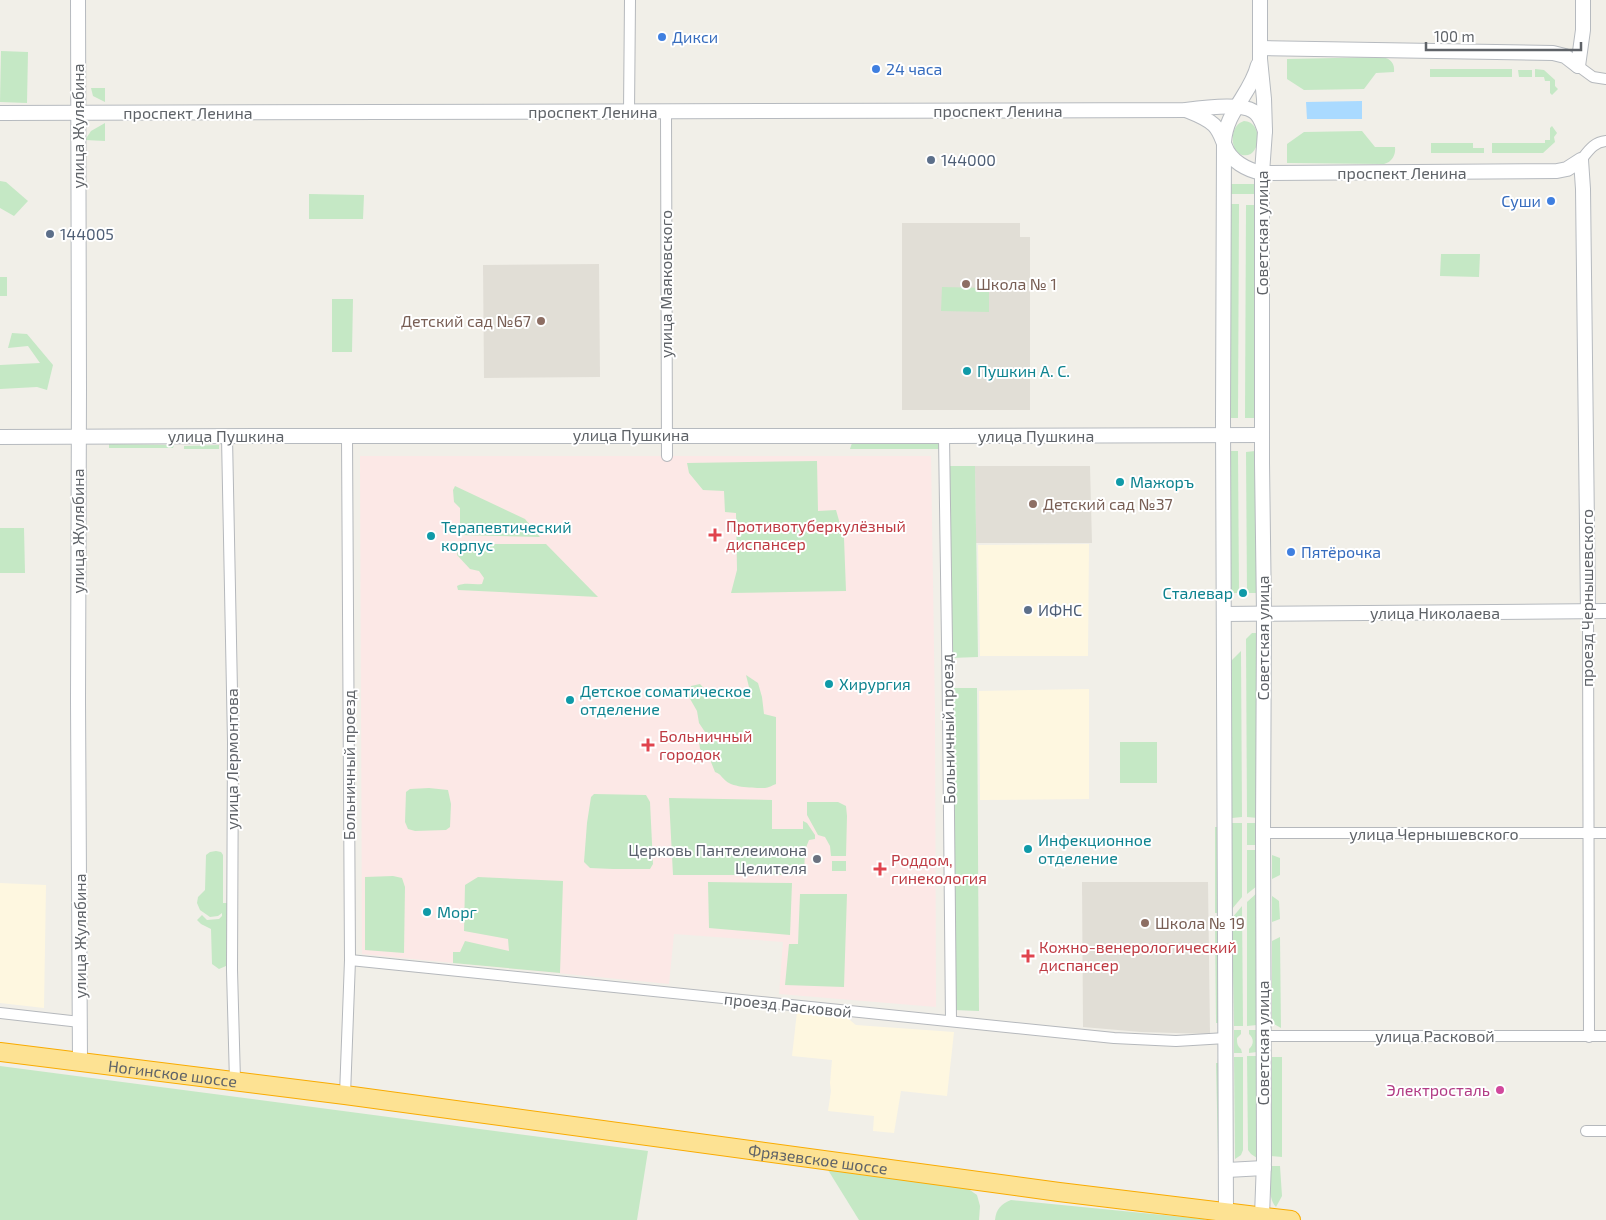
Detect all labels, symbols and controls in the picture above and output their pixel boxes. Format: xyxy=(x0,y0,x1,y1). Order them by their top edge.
scale bar xyxy=(1426,20,1581,52)
place label: Дикси xyxy=(672,27,718,46)
text: 100 m xyxy=(1434,27,1475,45)
marker: Дикси xyxy=(656,31,668,43)
place label: 24 часа xyxy=(886,59,942,78)
marker: 24 часа xyxy=(870,63,882,75)
street label: улица Жулябина xyxy=(68,64,88,188)
street label: проспект Ленина xyxy=(933,101,1063,120)
street label: проспект Ленина xyxy=(528,102,658,121)
street label: проспект Ленина xyxy=(123,103,253,122)
place label: 144000 xyxy=(941,150,996,169)
marker: 144000 xyxy=(925,154,937,166)
street label: проспект Ленина xyxy=(1337,163,1467,182)
street label: Советская улица xyxy=(1252,170,1272,296)
place label: Суши xyxy=(1501,191,1541,211)
marker: Суши xyxy=(1545,195,1557,207)
street label: улица Маяковского xyxy=(656,210,676,358)
place label: 144005 xyxy=(60,224,114,243)
marker: 144005 xyxy=(44,228,56,240)
place label: Школа № 1 xyxy=(976,274,1057,293)
marker: Школа № 1 xyxy=(960,278,972,290)
place label: Детский сад №67 xyxy=(401,311,531,330)
marker: Детский сад №67 xyxy=(535,315,547,327)
place label: Пушкин А. С. xyxy=(977,361,1070,381)
marker: Пушкин А. С. xyxy=(961,365,973,377)
street label: улица Пушкина xyxy=(573,425,689,445)
street label: улица Пушкина xyxy=(168,426,284,446)
street label: улица Пушкина xyxy=(978,426,1094,446)
street label: улица Жулябина xyxy=(68,469,88,593)
place label: Мажоръ xyxy=(1130,472,1194,491)
marker: Мажоръ xyxy=(1114,476,1126,488)
place label: Детский сад №37 xyxy=(1043,494,1173,513)
marker: Детский сад №37 xyxy=(1027,498,1039,510)
street label: проезд Чернышевского xyxy=(1577,509,1596,687)
place label: Противотуберкулёзный диспансер xyxy=(726,516,906,553)
place label: Терапевтический корпус xyxy=(441,517,572,555)
marker: Противотуберкулёзный диспансер xyxy=(708,528,722,542)
marker: Терапевтический корпус xyxy=(425,530,437,542)
place label: Пятёрочка xyxy=(1301,542,1381,561)
marker: Пятёрочка xyxy=(1285,546,1297,558)
street label: Советская улица xyxy=(1253,575,1273,701)
place label: Сталевар xyxy=(1163,583,1233,602)
marker: Сталевар xyxy=(1237,587,1249,599)
place label: ИФНС xyxy=(1038,600,1082,619)
street label: улица Николаева xyxy=(1370,603,1500,623)
marker: ИФНС xyxy=(1022,604,1034,616)
street label: Больничный проезд xyxy=(937,654,958,804)
place label: Хирургия xyxy=(839,674,911,694)
marker: Хирургия xyxy=(823,678,835,690)
place label: Детское соматическое отделение xyxy=(580,681,751,718)
street label: улица Лермонтова xyxy=(222,688,242,830)
street label: Больничный проезд xyxy=(339,690,358,840)
marker: Детское соматическое отделение xyxy=(564,694,576,706)
place label: Больничный городок xyxy=(659,726,752,763)
marker: Больничный городок xyxy=(641,738,655,752)
street label: улица Чернышевского xyxy=(1349,824,1519,844)
place label: Инфекционное отделение xyxy=(1038,830,1152,867)
place label: Церковь Пантелеимона Целителя xyxy=(628,840,807,877)
marker: Инфекционное отделение xyxy=(1022,843,1034,855)
place label: Роддом, гинекология xyxy=(891,850,987,887)
marker: Церковь Пантелеимона Целителя xyxy=(811,853,823,865)
marker: Роддом, гинекология xyxy=(873,862,887,876)
street label: улица Жулябина xyxy=(70,874,90,998)
place label: Морг xyxy=(437,902,477,921)
marker: Морг xyxy=(421,906,433,918)
place label: Школа № 19 xyxy=(1155,913,1245,932)
marker: Школа № 19 xyxy=(1139,917,1151,929)
place label: Кожно-венерологический диспансер xyxy=(1039,937,1237,974)
marker: Кожно-венерологический диспансер xyxy=(1021,949,1035,963)
street label: Советская улица xyxy=(1253,980,1273,1106)
street label: проезд Расковой xyxy=(723,988,853,1021)
street label: улица Расковой xyxy=(1375,1026,1495,1046)
street label: Ногинское шоссе xyxy=(107,1056,238,1090)
place label: Электросталь xyxy=(1387,1080,1490,1099)
marker: Электросталь xyxy=(1494,1084,1506,1096)
street label: Фрязевское шоссе xyxy=(747,1140,889,1178)

